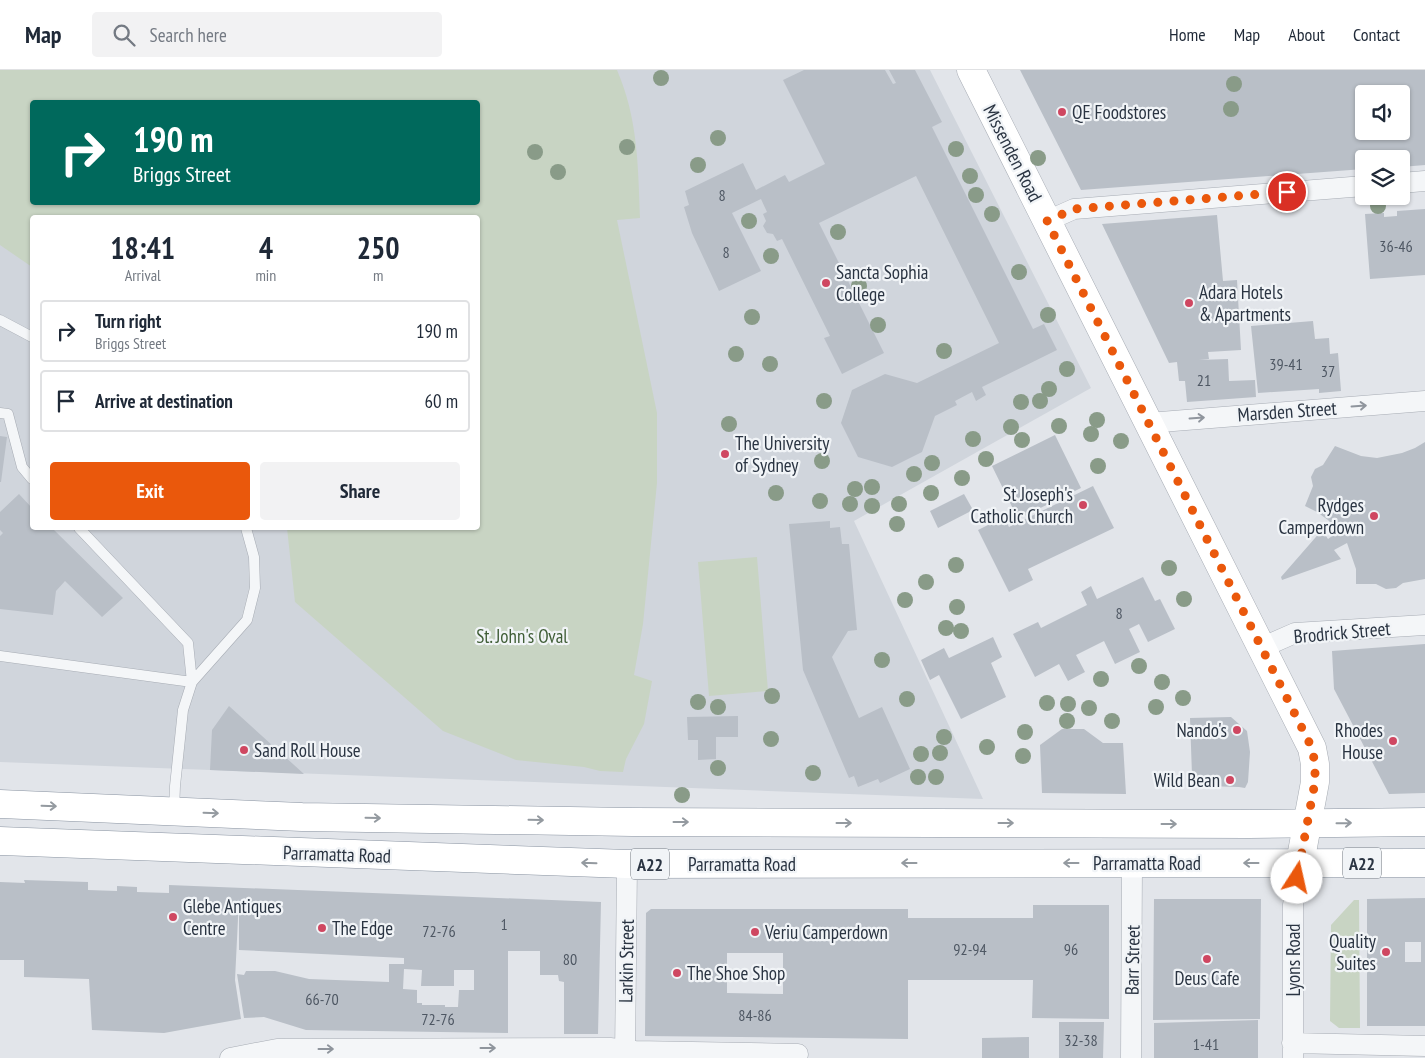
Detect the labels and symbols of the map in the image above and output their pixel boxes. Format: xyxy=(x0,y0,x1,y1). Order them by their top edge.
street label: Missenden Road xyxy=(978,100,1048,206)
place label: QE Foodstores xyxy=(1072,100,1166,124)
marker: QE Foodstores xyxy=(1056,106,1068,118)
pin xyxy=(1266,171,1308,213)
house number: 8 xyxy=(718,185,726,205)
house number: 36-46 xyxy=(1379,236,1413,256)
house number: 8 xyxy=(722,242,730,262)
place label: Sancta Sophia College xyxy=(836,260,928,306)
marker: Sancta Sophia College xyxy=(820,277,832,289)
place label: Adara Hotels & Apartments xyxy=(1199,280,1291,326)
marker: Adara Hotels & Apartments xyxy=(1183,297,1195,309)
house number: 39-41 xyxy=(1269,354,1303,374)
house number: 37 xyxy=(1321,361,1335,381)
house number: 21 xyxy=(1197,370,1211,390)
street label: Marsden Street xyxy=(1237,396,1338,426)
one-way arrow xyxy=(1351,402,1367,411)
one-way arrow xyxy=(1189,413,1205,423)
place label: The University of Sydney xyxy=(735,431,830,477)
marker: The University of Sydney xyxy=(719,448,731,460)
place label: St Joseph's Catholic Church xyxy=(971,482,1073,528)
place label: Rydges Camperdown xyxy=(1278,493,1364,539)
marker: St Joseph's Catholic Church xyxy=(1077,499,1089,511)
marker: Rydges Camperdown xyxy=(1368,510,1380,522)
house number: 8 xyxy=(1115,603,1123,623)
street label: Brodrick Street xyxy=(1293,616,1392,648)
park label: St. John's Oval xyxy=(476,624,568,648)
place label: Nando's xyxy=(1176,718,1227,742)
place label: Rhodes House xyxy=(1335,718,1383,764)
marker: Nando's xyxy=(1231,724,1243,736)
marker: Rhodes House xyxy=(1387,735,1399,747)
place label: Sand Roll House xyxy=(254,738,361,762)
marker: Sand Roll House xyxy=(238,744,250,756)
place label: Wild Bean xyxy=(1154,768,1220,792)
marker: Wild Bean xyxy=(1224,774,1236,786)
one-way arrow xyxy=(40,802,56,811)
one-way arrow xyxy=(202,808,219,818)
one-way arrow xyxy=(365,813,381,823)
one-way arrow xyxy=(528,815,544,825)
one-way arrow xyxy=(672,817,689,827)
one-way arrow xyxy=(835,818,851,828)
one-way arrow xyxy=(998,818,1014,828)
one-way arrow xyxy=(1336,818,1352,828)
one-way arrow xyxy=(1160,819,1176,829)
street label: Parramatta Road xyxy=(283,840,391,868)
road number: A22 xyxy=(1343,848,1381,878)
road number: A22 xyxy=(631,849,669,880)
street label: Parramatta Road xyxy=(1093,851,1201,875)
position arrow xyxy=(1270,851,1322,903)
street label: Parramatta Road xyxy=(688,852,796,876)
one-way arrow xyxy=(581,858,597,867)
one-way arrow xyxy=(901,858,917,868)
one-way arrow xyxy=(1063,858,1080,868)
one-way arrow xyxy=(1243,858,1260,868)
place label: Glebe Antiques Centre xyxy=(183,894,282,940)
marker: Glebe Antiques Centre xyxy=(167,911,179,923)
house number: 1 xyxy=(500,914,508,934)
place label: The Edge xyxy=(332,916,393,940)
street label: Larkin Street xyxy=(613,918,639,1003)
place label: Veriu Camperdown xyxy=(764,920,888,944)
house number: 72-76 xyxy=(422,921,456,941)
marker: The Edge xyxy=(316,922,328,934)
street label: Barr Street xyxy=(1119,924,1145,995)
street label: Lyons Road xyxy=(1281,924,1305,996)
marker: Veriu Camperdown xyxy=(749,926,761,938)
place label: Quality Suites xyxy=(1329,929,1377,975)
house number: 92-94 xyxy=(953,939,987,959)
house number: 96 xyxy=(1064,939,1078,959)
marker: Quality Suites xyxy=(1380,946,1392,958)
house number: 80 xyxy=(563,949,577,969)
marker: Deus Cafe xyxy=(1201,953,1213,965)
place label: The Shoe Shop xyxy=(687,961,785,985)
place label: Deus Cafe xyxy=(1174,966,1240,990)
marker: The Shoe Shop xyxy=(671,967,683,979)
house number: 66-70 xyxy=(305,989,339,1009)
house number: 84-86 xyxy=(738,1005,772,1025)
house number: 72-76 xyxy=(421,1009,455,1029)
house number: 32-38 xyxy=(1064,1030,1098,1050)
house number: 1-41 xyxy=(1193,1034,1219,1054)
one-way arrow xyxy=(480,1043,496,1053)
one-way arrow xyxy=(318,1044,334,1054)

